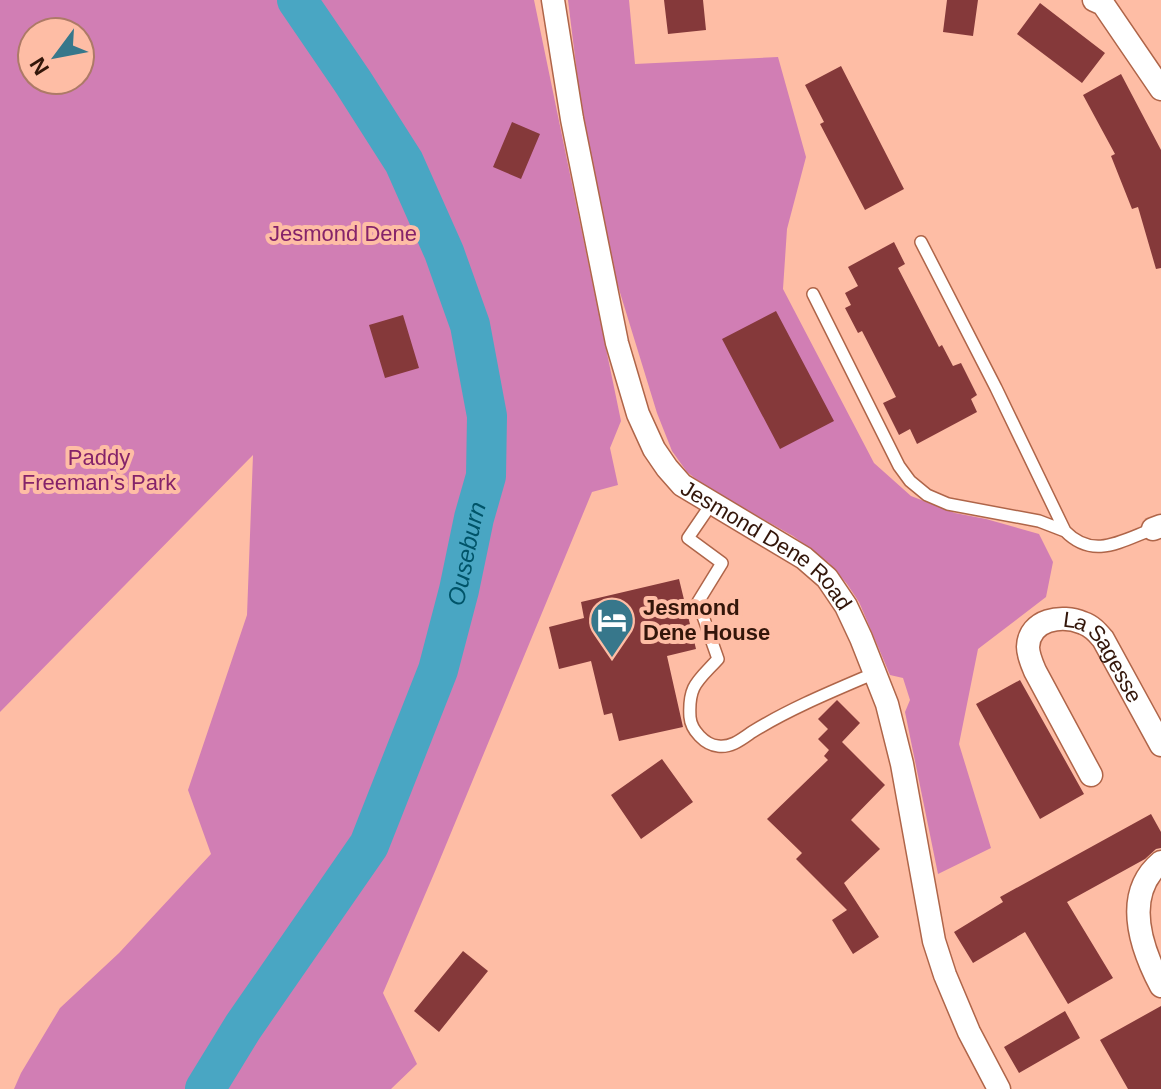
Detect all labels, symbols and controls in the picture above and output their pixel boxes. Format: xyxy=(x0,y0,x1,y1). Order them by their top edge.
north arrow xyxy=(16,16,96,96)
text: N xyxy=(25,53,54,80)
park label: Jesmond Dene xyxy=(269,221,417,246)
park label: Paddy Freeman's Park xyxy=(22,445,177,495)
street label: Jesmond Dene Road xyxy=(677,475,857,615)
water label: Ouseburn xyxy=(441,498,491,608)
place label: Jesmond Dene House xyxy=(643,595,770,645)
hotel icon: Jesmond Dene House xyxy=(588,596,636,659)
street label: La Sagesse xyxy=(1062,607,1147,707)

